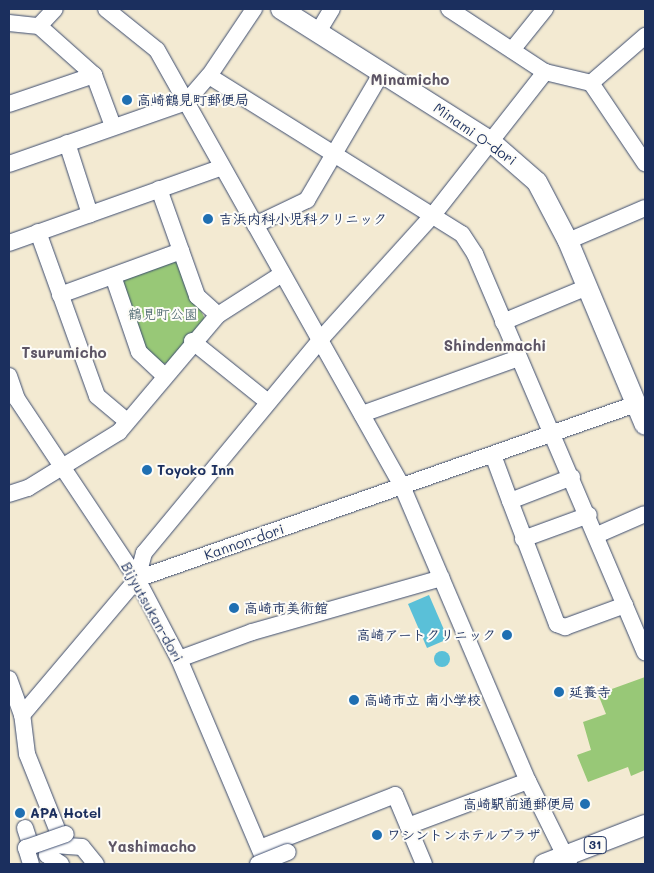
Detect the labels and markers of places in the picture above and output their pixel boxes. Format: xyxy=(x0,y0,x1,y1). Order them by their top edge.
place label: 高崎鶴見町郵便局 xyxy=(137,92,249,108)
marker: 高崎鶴見町郵便局 xyxy=(121,94,133,106)
place label: 吉浜内科小児科クリニック xyxy=(219,211,387,227)
marker: 吉浜内科小児科クリニック xyxy=(201,212,215,226)
place label: Toyoko Inn xyxy=(157,462,234,478)
marker: Toyoko Inn xyxy=(141,464,153,476)
place label: 高崎市美術館 xyxy=(244,600,328,616)
marker: 高崎市美術館 xyxy=(228,602,240,614)
place label: 高崎アートクリニック xyxy=(357,627,496,643)
marker: 高崎アートクリニック xyxy=(500,628,514,642)
place label: 延養寺 xyxy=(569,684,611,700)
marker: 延養寺 xyxy=(553,686,565,698)
place label: 高崎市立 南小学校 xyxy=(364,692,481,708)
marker: 高崎市立 南小学校 xyxy=(348,694,360,706)
place label: 高崎駅前通郵便局 xyxy=(463,796,575,812)
marker: 高崎駅前通郵便局 xyxy=(579,798,591,810)
place label: APA Hotel xyxy=(30,805,101,821)
marker: APA Hotel xyxy=(14,807,26,819)
place label: ワシントンホテルプラザ xyxy=(387,827,541,843)
marker: ワシントンホテルプラザ xyxy=(371,829,383,841)

